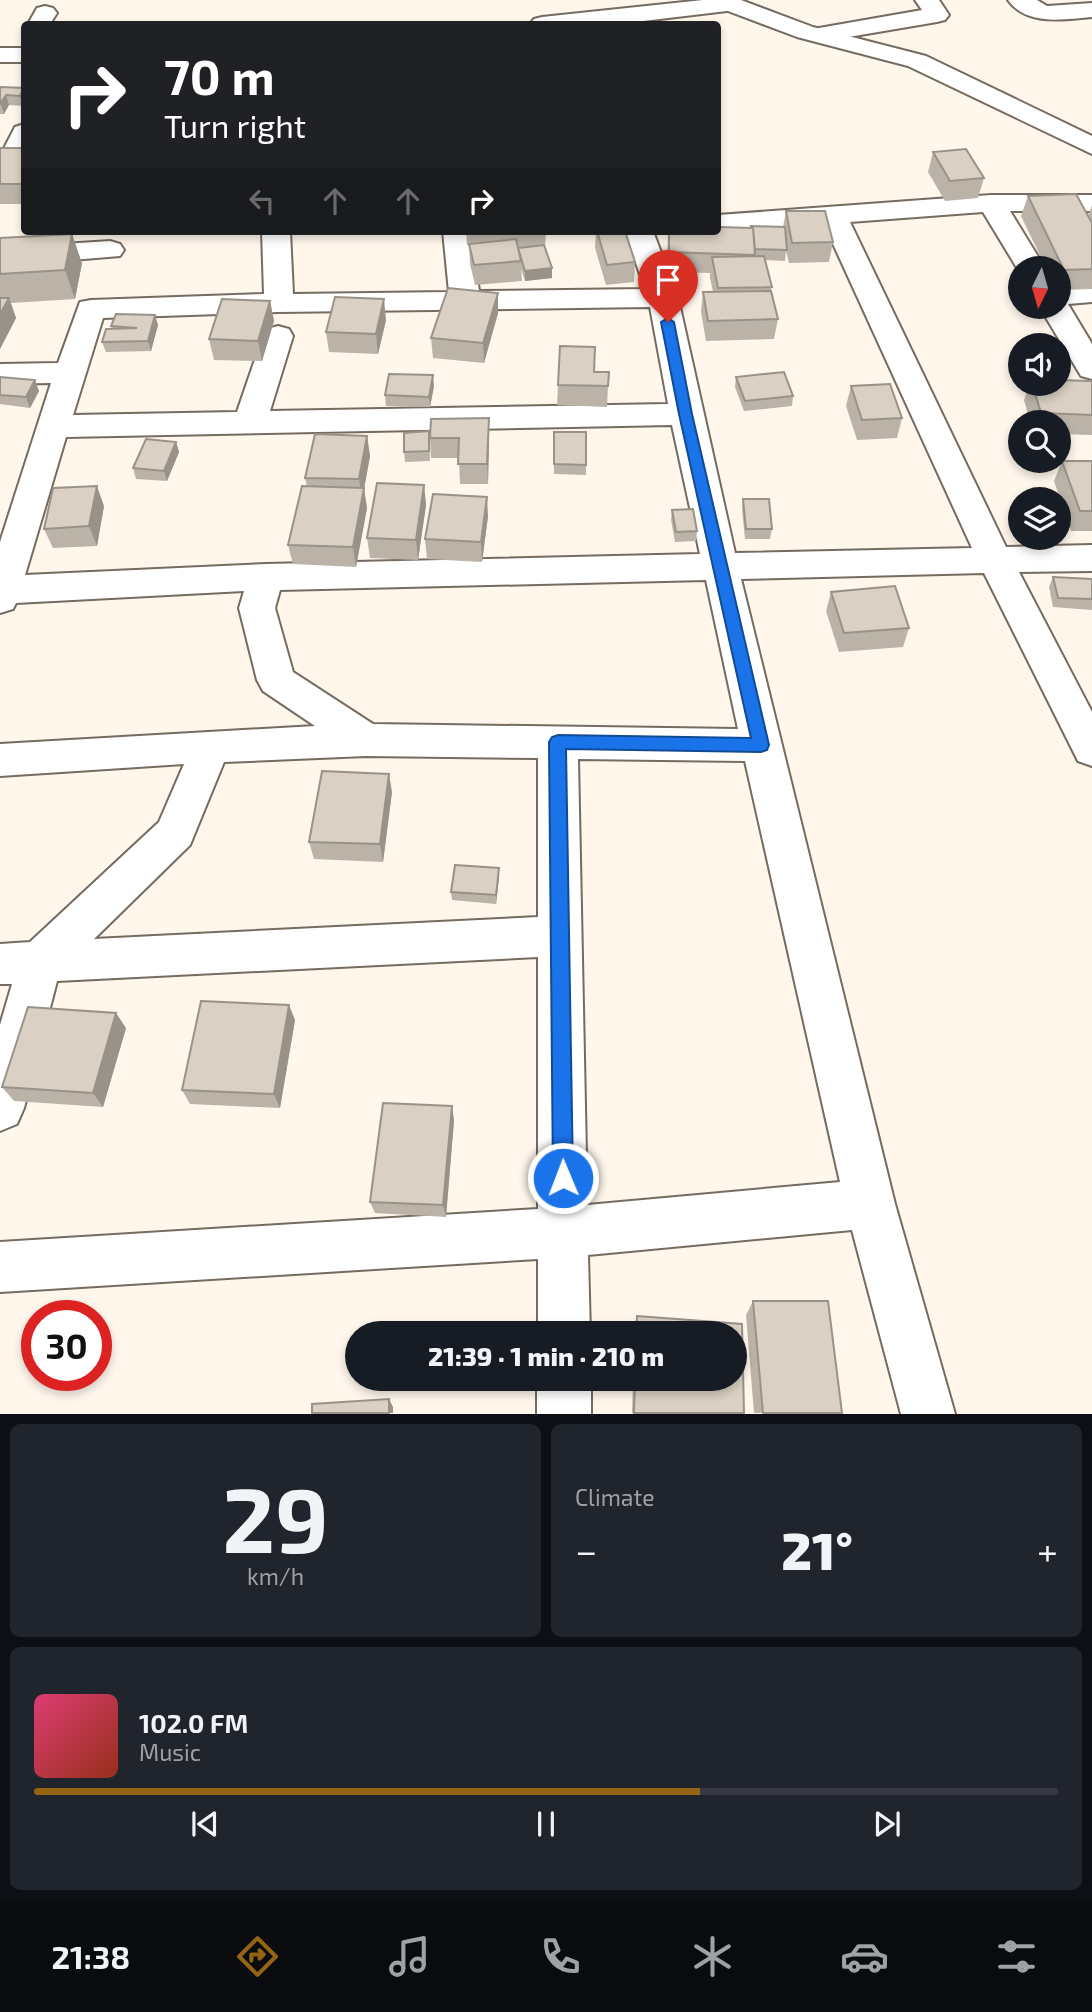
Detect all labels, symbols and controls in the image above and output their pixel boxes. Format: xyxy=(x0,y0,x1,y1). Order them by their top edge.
text: 70 m xyxy=(164,46,275,105)
icon: right xyxy=(49,49,140,140)
text: Turn right xyxy=(164,106,306,144)
icon: left xyxy=(243,182,281,220)
icon: ahead xyxy=(316,182,354,220)
icon: ahead xyxy=(389,182,427,220)
icon: right xyxy=(462,182,500,220)
pin xyxy=(638,250,698,322)
north arrow xyxy=(1008,256,1071,318)
map controls xyxy=(1008,256,1071,550)
icon: arrive xyxy=(649,261,687,299)
button: sound xyxy=(1008,333,1071,396)
button: search xyxy=(1008,410,1071,473)
button: layers xyxy=(1008,487,1071,550)
position arrow xyxy=(526,1141,600,1215)
speed limit sign: 30 xyxy=(21,1300,112,1391)
text: 21:39 · 1 min · 210 m xyxy=(428,1340,664,1371)
text: 29 xyxy=(222,1462,329,1571)
text: Climate xyxy=(575,1483,655,1511)
text: 21° xyxy=(781,1518,853,1580)
text: − xyxy=(575,1527,597,1573)
text: + xyxy=(1037,1527,1058,1573)
text: km/h xyxy=(247,1562,304,1590)
text: 102.0 FM xyxy=(139,1707,248,1738)
text: Music xyxy=(139,1738,201,1766)
icon: previous xyxy=(186,1805,224,1843)
icon: pause xyxy=(527,1805,565,1843)
icon: next xyxy=(868,1805,906,1843)
icon: directions xyxy=(233,1932,282,1981)
icon: music xyxy=(385,1932,434,1981)
icon: phone xyxy=(536,1932,585,1981)
icon: climate xyxy=(688,1932,737,1981)
icon: car xyxy=(840,1932,889,1981)
icon: filters xyxy=(992,1932,1041,1981)
text: 21:38 xyxy=(51,1937,130,1975)

